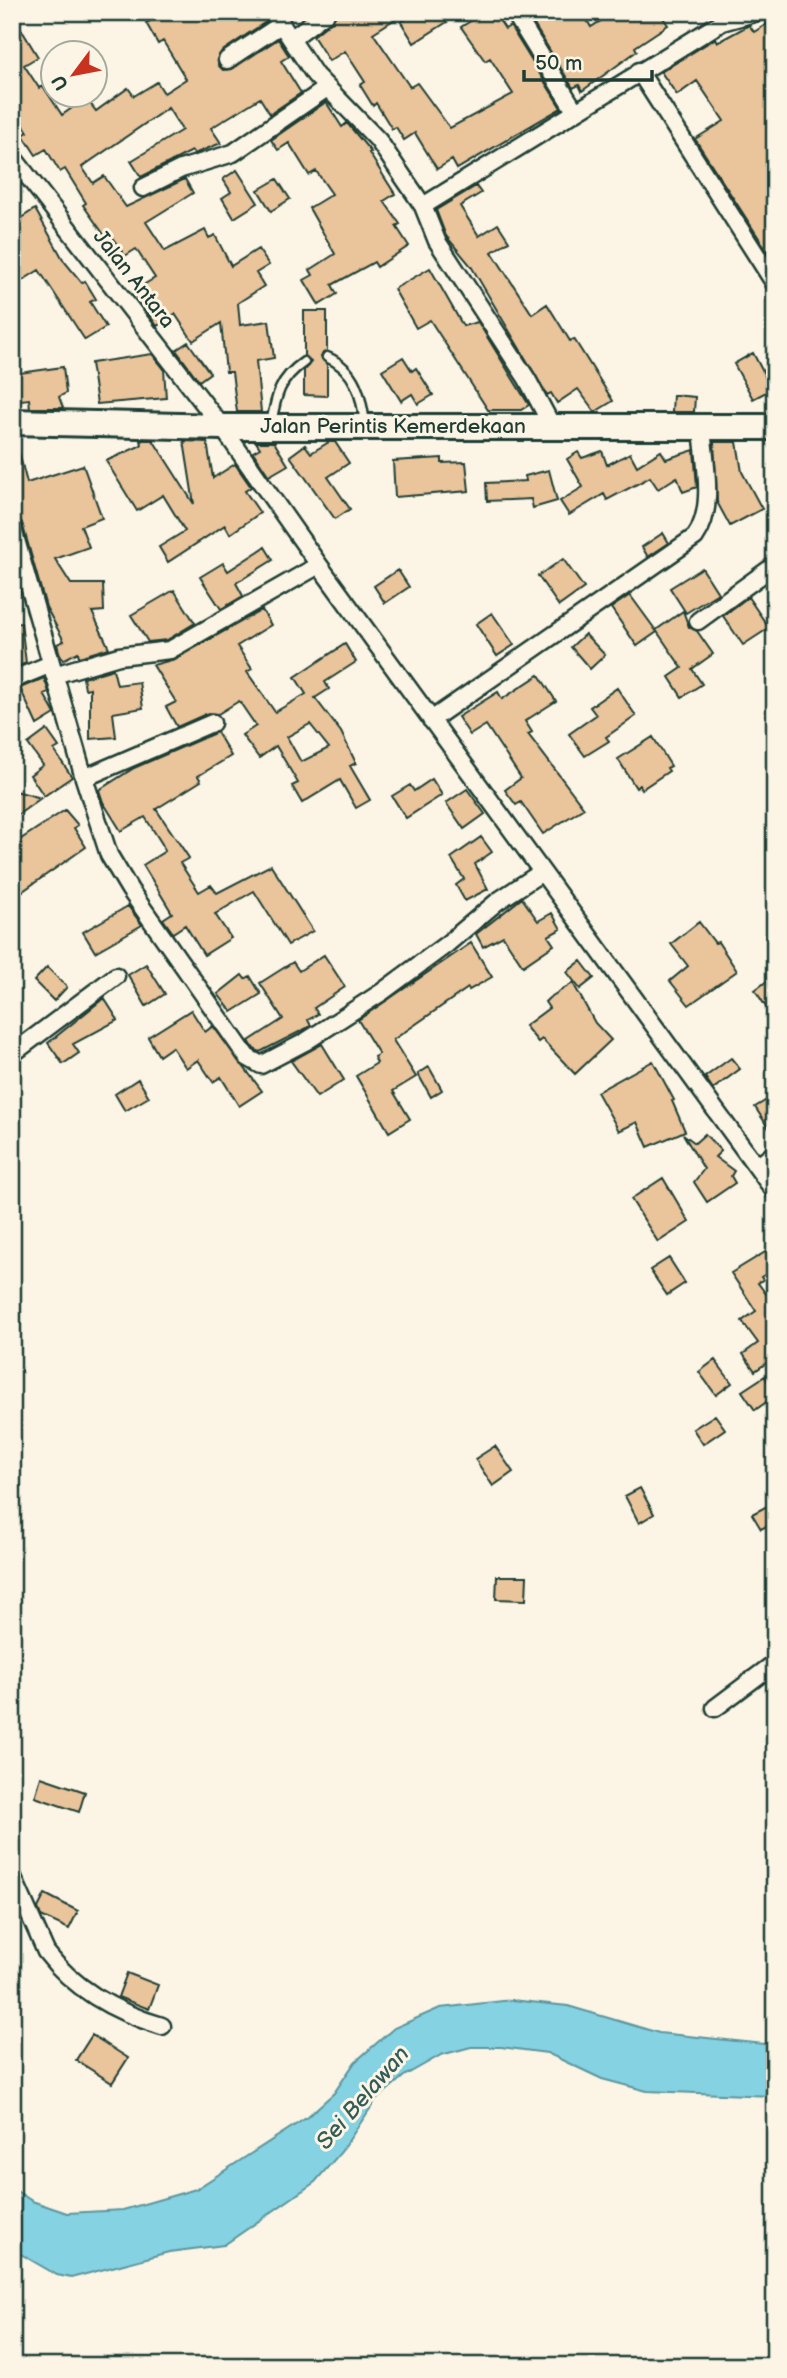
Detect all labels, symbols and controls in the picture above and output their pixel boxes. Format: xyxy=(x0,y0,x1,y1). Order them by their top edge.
north arrow xyxy=(38,38,108,108)
scale bar xyxy=(524,38,652,82)
text: 50 m xyxy=(535,51,582,76)
text: U xyxy=(48,70,74,94)
street label: Jalan Antara xyxy=(88,225,180,333)
street label: Jalan Perintis Kemerdekaan xyxy=(260,414,526,439)
water label: Sei Belawan xyxy=(310,2041,416,2155)

